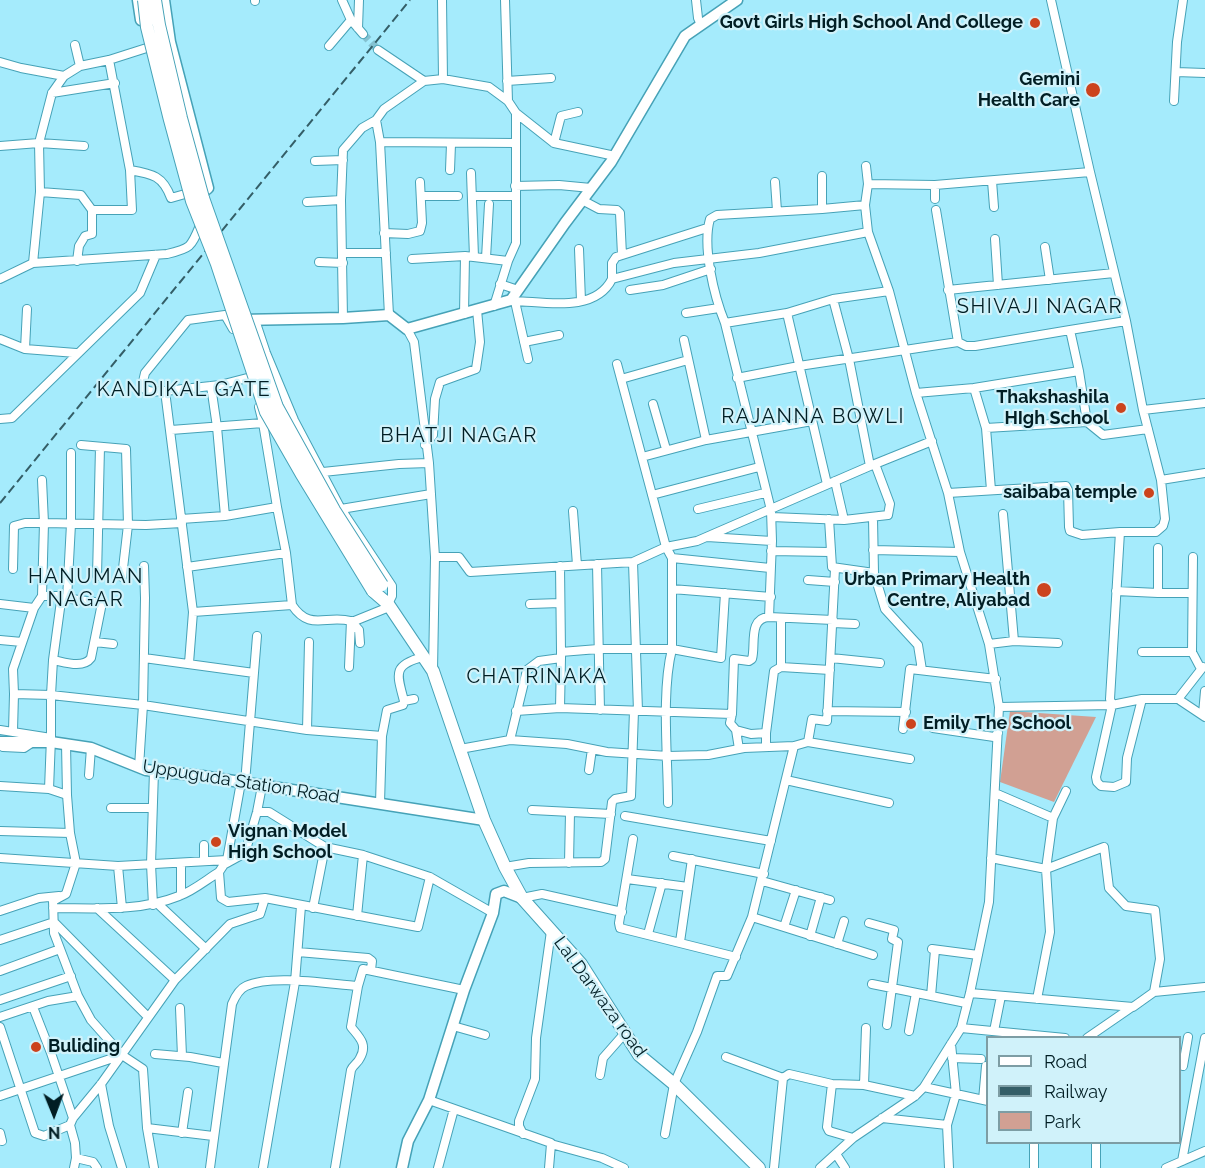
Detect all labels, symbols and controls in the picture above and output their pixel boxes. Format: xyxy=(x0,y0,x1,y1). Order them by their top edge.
place label: Govt Girls High School And College xyxy=(720,12,1023,34)
marker: Govt Girls High School And College xyxy=(1028,16,1042,30)
place label: Gemini Health Care xyxy=(978,69,1080,112)
marker: Gemini Health Care xyxy=(1084,81,1102,99)
district label: SHIVAJI NAGAR xyxy=(957,295,1123,319)
district label: KANDIKAL GATE xyxy=(97,378,271,402)
place label: Thakshashila HIgh School xyxy=(996,387,1109,430)
marker: Thakshashila HIgh School xyxy=(1114,401,1128,415)
district label: RAJANNA BOWLI xyxy=(721,405,905,429)
district label: BHATJI NAGAR xyxy=(380,424,538,448)
place label: saibaba temple xyxy=(1003,482,1137,504)
marker: saibaba temple xyxy=(1142,486,1156,500)
district label: HANUMAN NAGAR xyxy=(28,565,144,612)
place label: Urban Primary Health Centre, Aliyabad xyxy=(844,569,1030,612)
marker: Urban Primary Health Centre, Aliyabad xyxy=(1035,581,1053,599)
district label: CHATRINAKA xyxy=(466,665,608,689)
place label: Emily The School xyxy=(923,713,1071,735)
marker: Emily The School xyxy=(904,717,918,731)
street label: Uppuguda Station Road xyxy=(141,756,341,808)
place label: Vignan Model High School xyxy=(228,821,347,864)
marker: Vignan Model High School xyxy=(209,835,223,849)
street label: Lal Darwaza road xyxy=(549,932,651,1062)
place label: Buliding xyxy=(48,1036,120,1058)
legend xyxy=(986,1036,1181,1144)
marker: Buliding xyxy=(29,1040,43,1054)
text: Road xyxy=(1044,1051,1087,1072)
text: Railway xyxy=(1044,1081,1108,1102)
north arrow xyxy=(24,1084,84,1144)
text: Park xyxy=(1044,1111,1081,1132)
text: N xyxy=(48,1123,61,1142)

